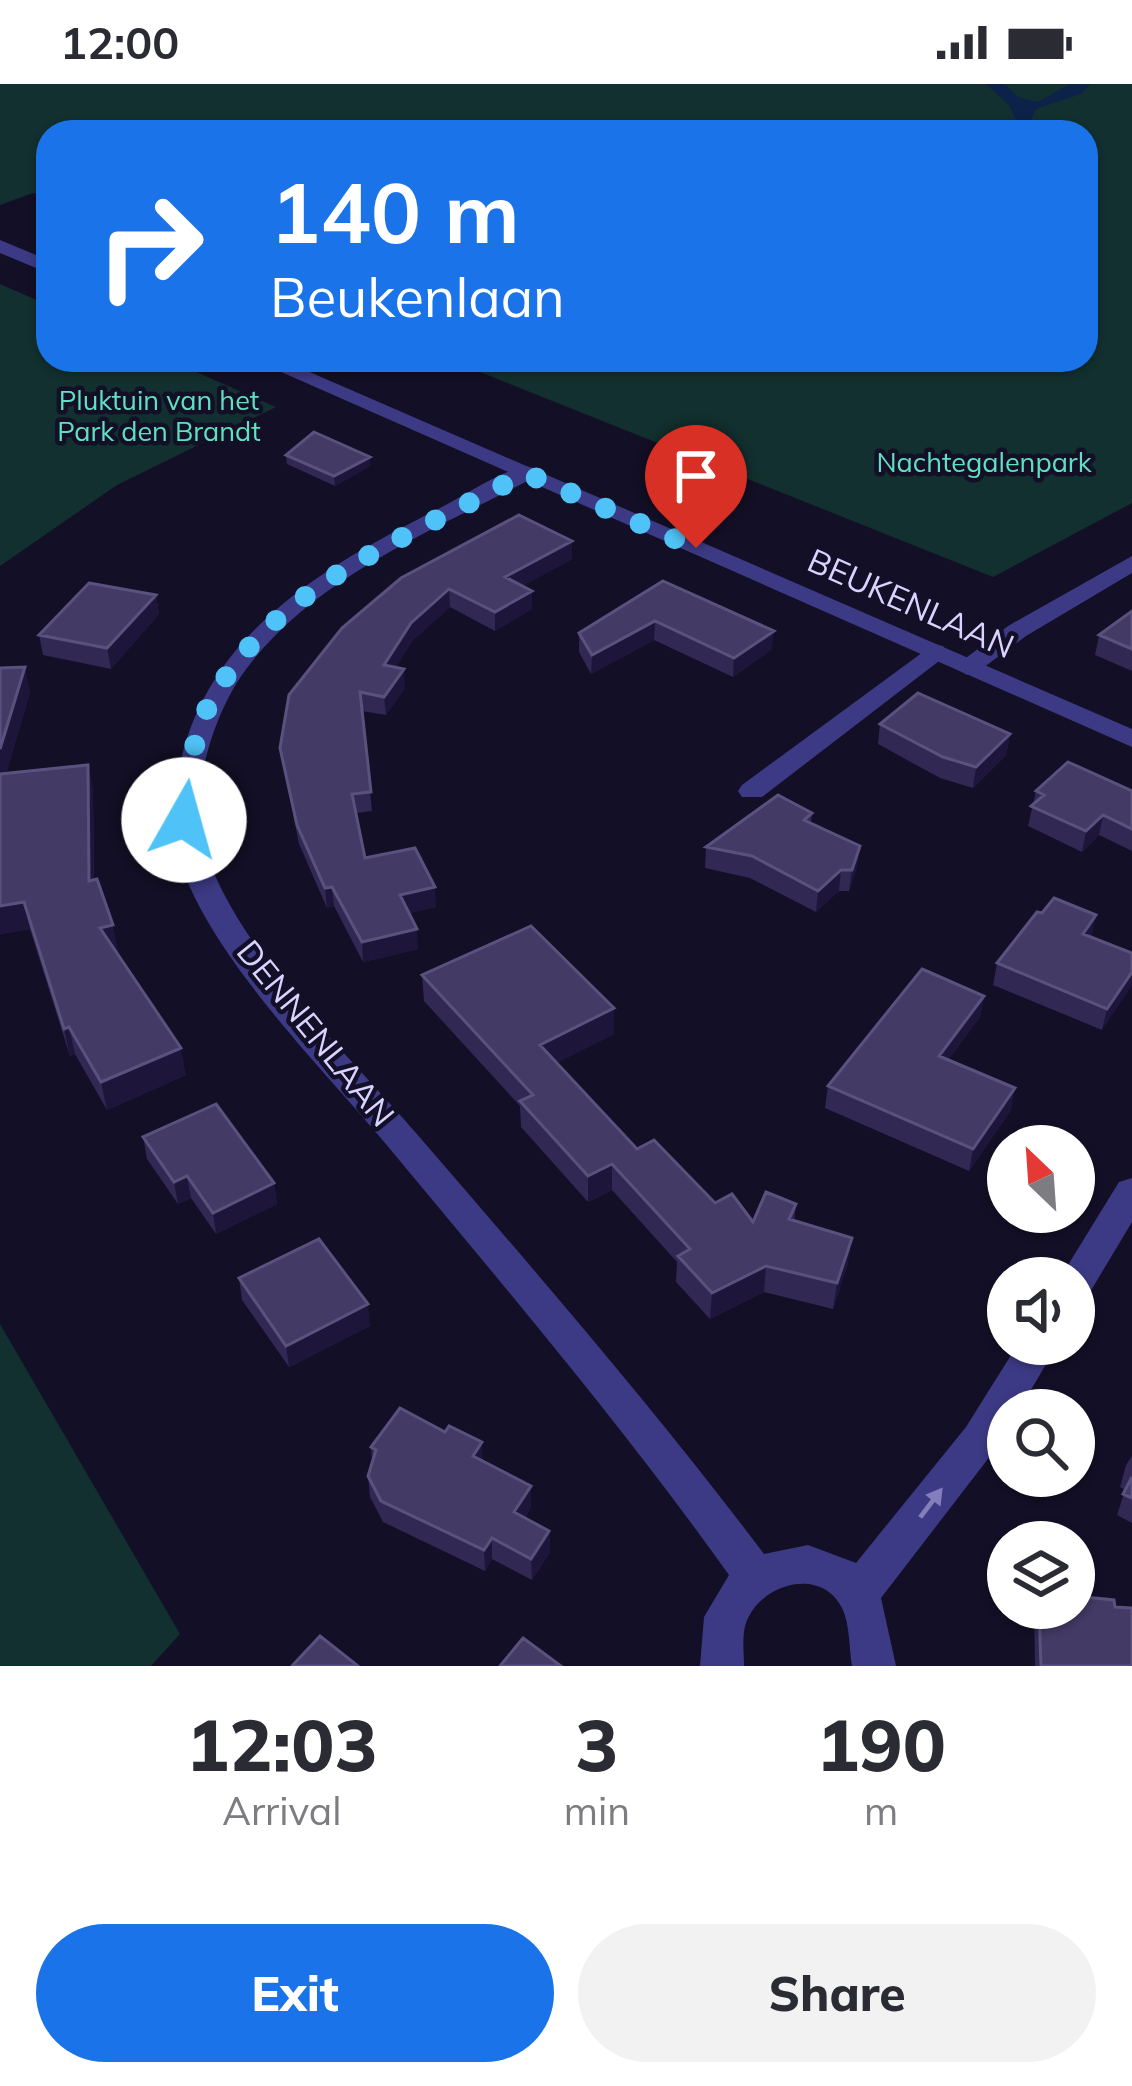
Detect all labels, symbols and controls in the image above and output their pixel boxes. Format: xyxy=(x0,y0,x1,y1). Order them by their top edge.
text: 12:00 xyxy=(60,14,179,70)
text: 140 m xyxy=(270,159,520,264)
icon: right xyxy=(72,168,228,324)
text: Beukenlaan xyxy=(270,263,565,331)
park label: Pluktuin van het Park den Brandt xyxy=(57,383,261,448)
pin xyxy=(645,425,747,548)
icon: arrive xyxy=(663,443,729,509)
park label: Nachtegalenpark xyxy=(876,445,1093,479)
street label: BEUKENLAAN xyxy=(802,539,1021,666)
position arrow xyxy=(121,757,247,883)
street label: DENNENLAAN xyxy=(229,931,404,1134)
north arrow xyxy=(987,1125,1095,1233)
map controls xyxy=(987,1125,1095,1629)
button: sound xyxy=(987,1257,1095,1365)
button: search xyxy=(987,1389,1095,1497)
one-way arrow xyxy=(918,1487,943,1519)
button: layers xyxy=(987,1521,1095,1629)
text: 12:03 xyxy=(186,1699,378,1789)
text: 3 xyxy=(575,1699,619,1789)
text: 190 xyxy=(816,1699,946,1789)
text: Arrival xyxy=(222,1786,342,1835)
text: min xyxy=(564,1786,630,1835)
text: m xyxy=(864,1786,898,1835)
button: Exit xyxy=(36,1924,554,2062)
button: Share xyxy=(578,1924,1096,2062)

